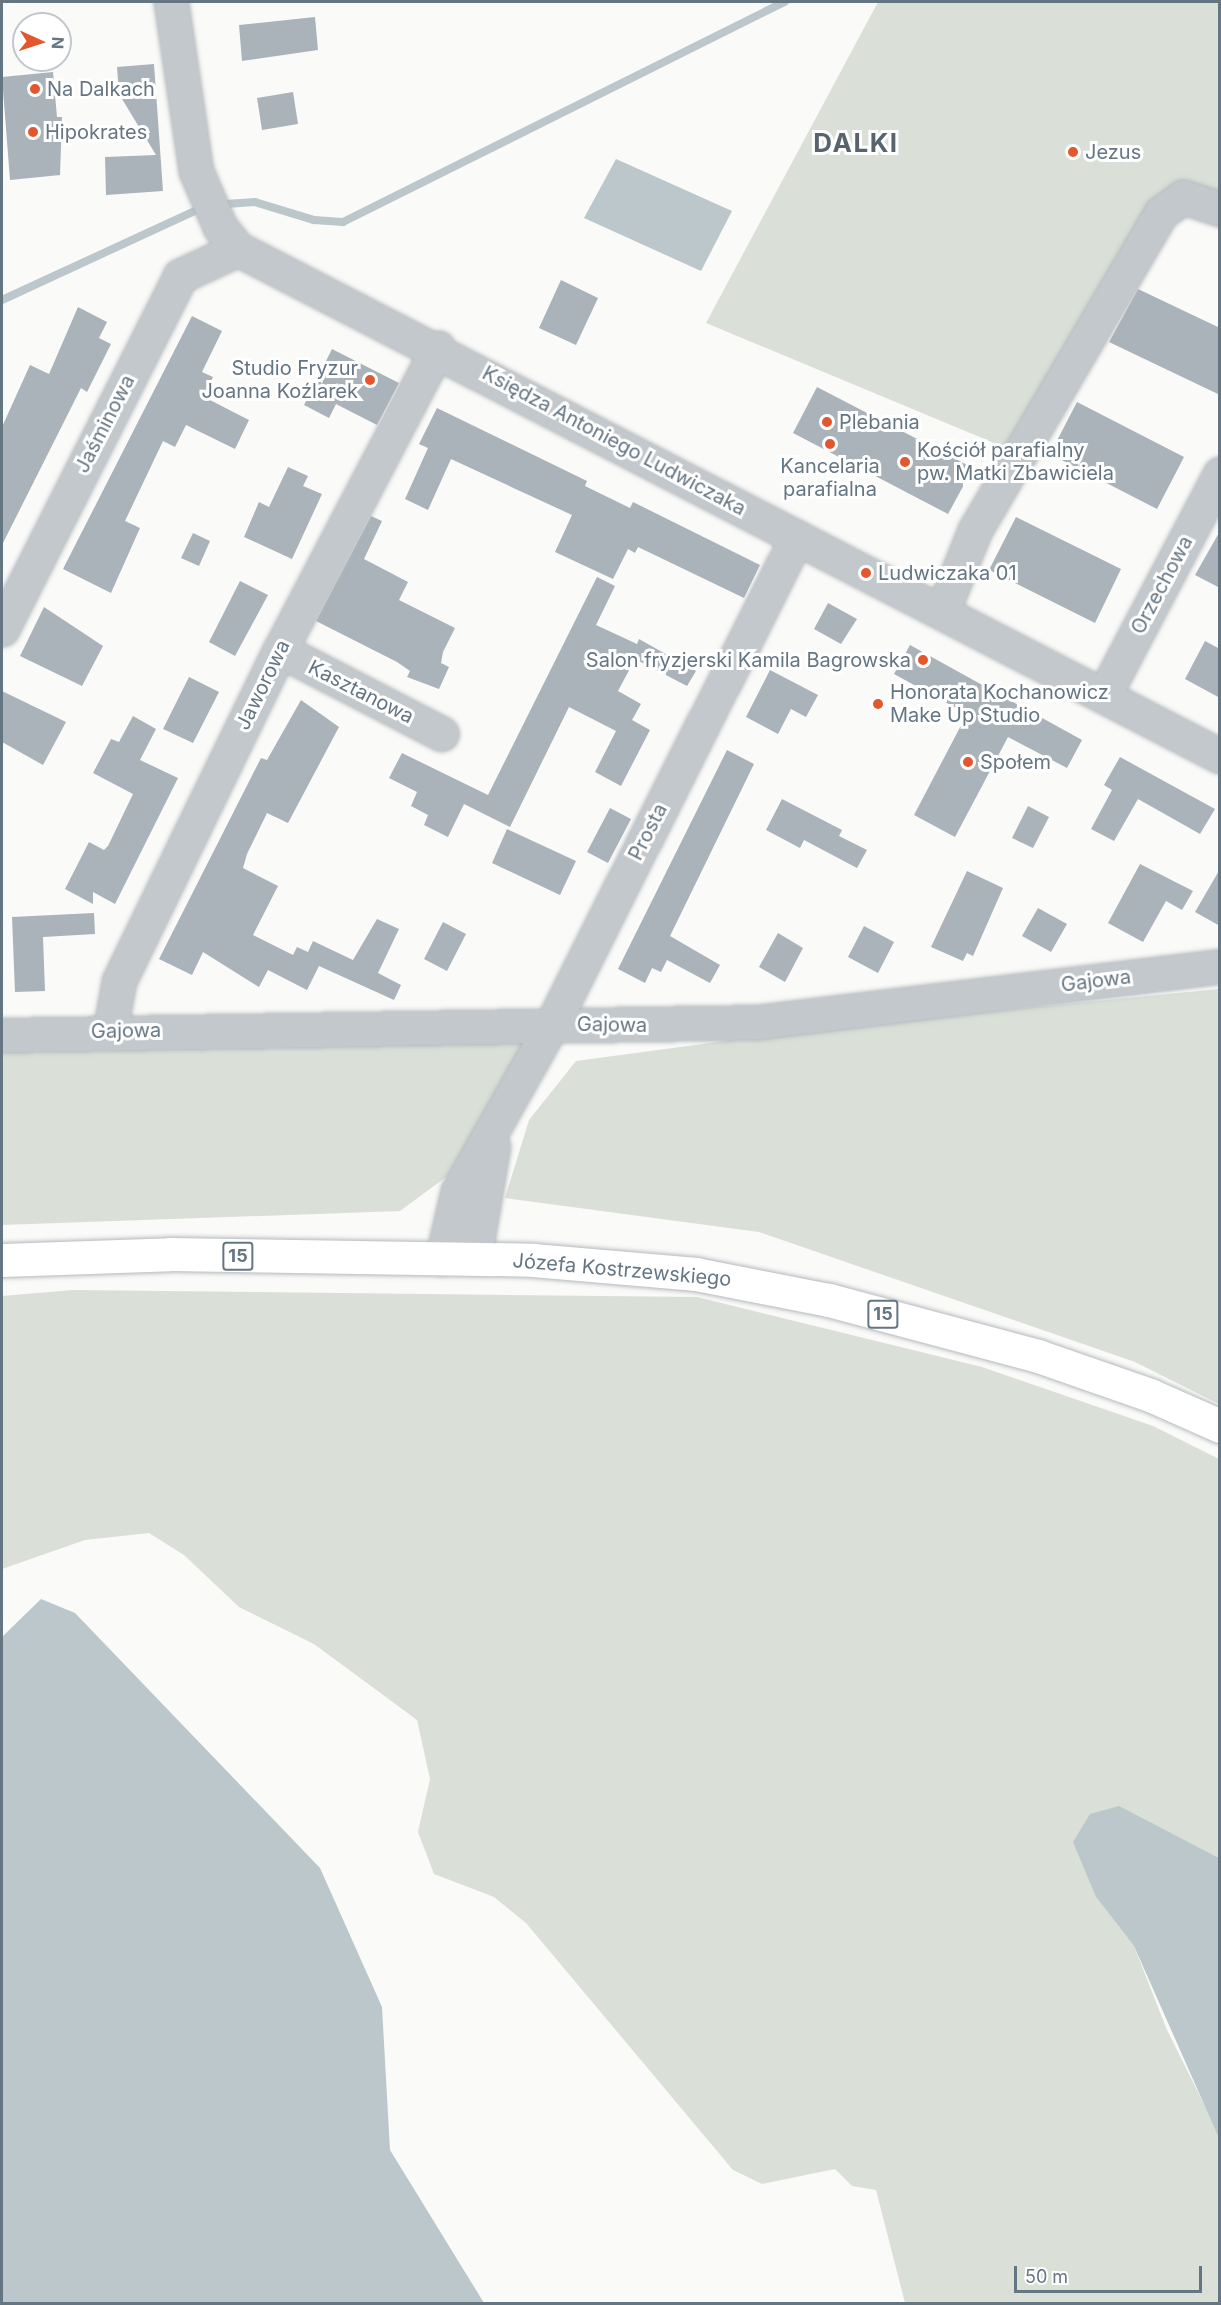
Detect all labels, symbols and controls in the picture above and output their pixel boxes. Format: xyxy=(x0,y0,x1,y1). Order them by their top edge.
north arrow xyxy=(12,12,72,72)
text: N xyxy=(48,36,68,49)
place label: Na Dalkach xyxy=(47,77,155,101)
marker: Na Dalkach xyxy=(28,82,42,96)
place label: Hipokrates xyxy=(45,120,147,144)
marker: Hipokrates xyxy=(26,125,40,139)
district label: DALKI xyxy=(813,127,899,159)
place label: Jezus xyxy=(1085,140,1141,164)
marker: Jezus xyxy=(1066,145,1080,159)
place label: Studio Fryzur Joanna Koźlarek xyxy=(201,356,358,403)
street label: Księdza Antoniego Ludwiczaka xyxy=(478,361,750,521)
street label: Jaśminowa xyxy=(70,371,140,477)
marker: Studio Fryzur Joanna Koźlarek xyxy=(363,373,377,387)
place label: Plebania xyxy=(839,410,920,434)
marker: Plebania xyxy=(820,415,834,429)
marker: Kancelaria parafialna xyxy=(823,437,837,451)
place label: Kościół parafialny pw. Matki Zbawiciela xyxy=(917,438,1114,485)
place label: Kancelaria parafialna xyxy=(780,454,880,501)
marker: Kościół parafialny pw. Matki Zbawiciela xyxy=(898,455,912,469)
street label: Orzechowa xyxy=(1126,532,1198,638)
place label: Ludwiczaka 01 xyxy=(878,561,1017,585)
marker: Ludwiczaka 01 xyxy=(859,566,873,580)
street label: Jaworowa xyxy=(231,636,295,734)
place label: Salon fryzjerski Kamila Bagrowska xyxy=(586,648,911,672)
marker: Salon fryzjerski Kamila Bagrowska xyxy=(916,653,930,667)
street label: Kasztanowa xyxy=(304,655,418,729)
place label: Honorata Kochanowicz Make Up Studio xyxy=(890,680,1109,727)
marker: Honorata Kochanowicz Make Up Studio xyxy=(871,697,885,711)
place label: Społem xyxy=(980,750,1051,774)
marker: Społem xyxy=(961,755,975,769)
street label: Prosta xyxy=(624,800,672,864)
street label: Gajowa xyxy=(1060,965,1132,997)
street label: Gajowa xyxy=(577,1012,647,1038)
street label: Gajowa xyxy=(91,1018,161,1044)
road number: 15 xyxy=(222,1241,254,1271)
street label: Józefa Kostrzewskiego xyxy=(512,1248,732,1292)
road number: 15 xyxy=(866,1299,900,1329)
scale bar xyxy=(1017,2254,1204,2292)
text: 50 m xyxy=(1025,2266,1068,2287)

